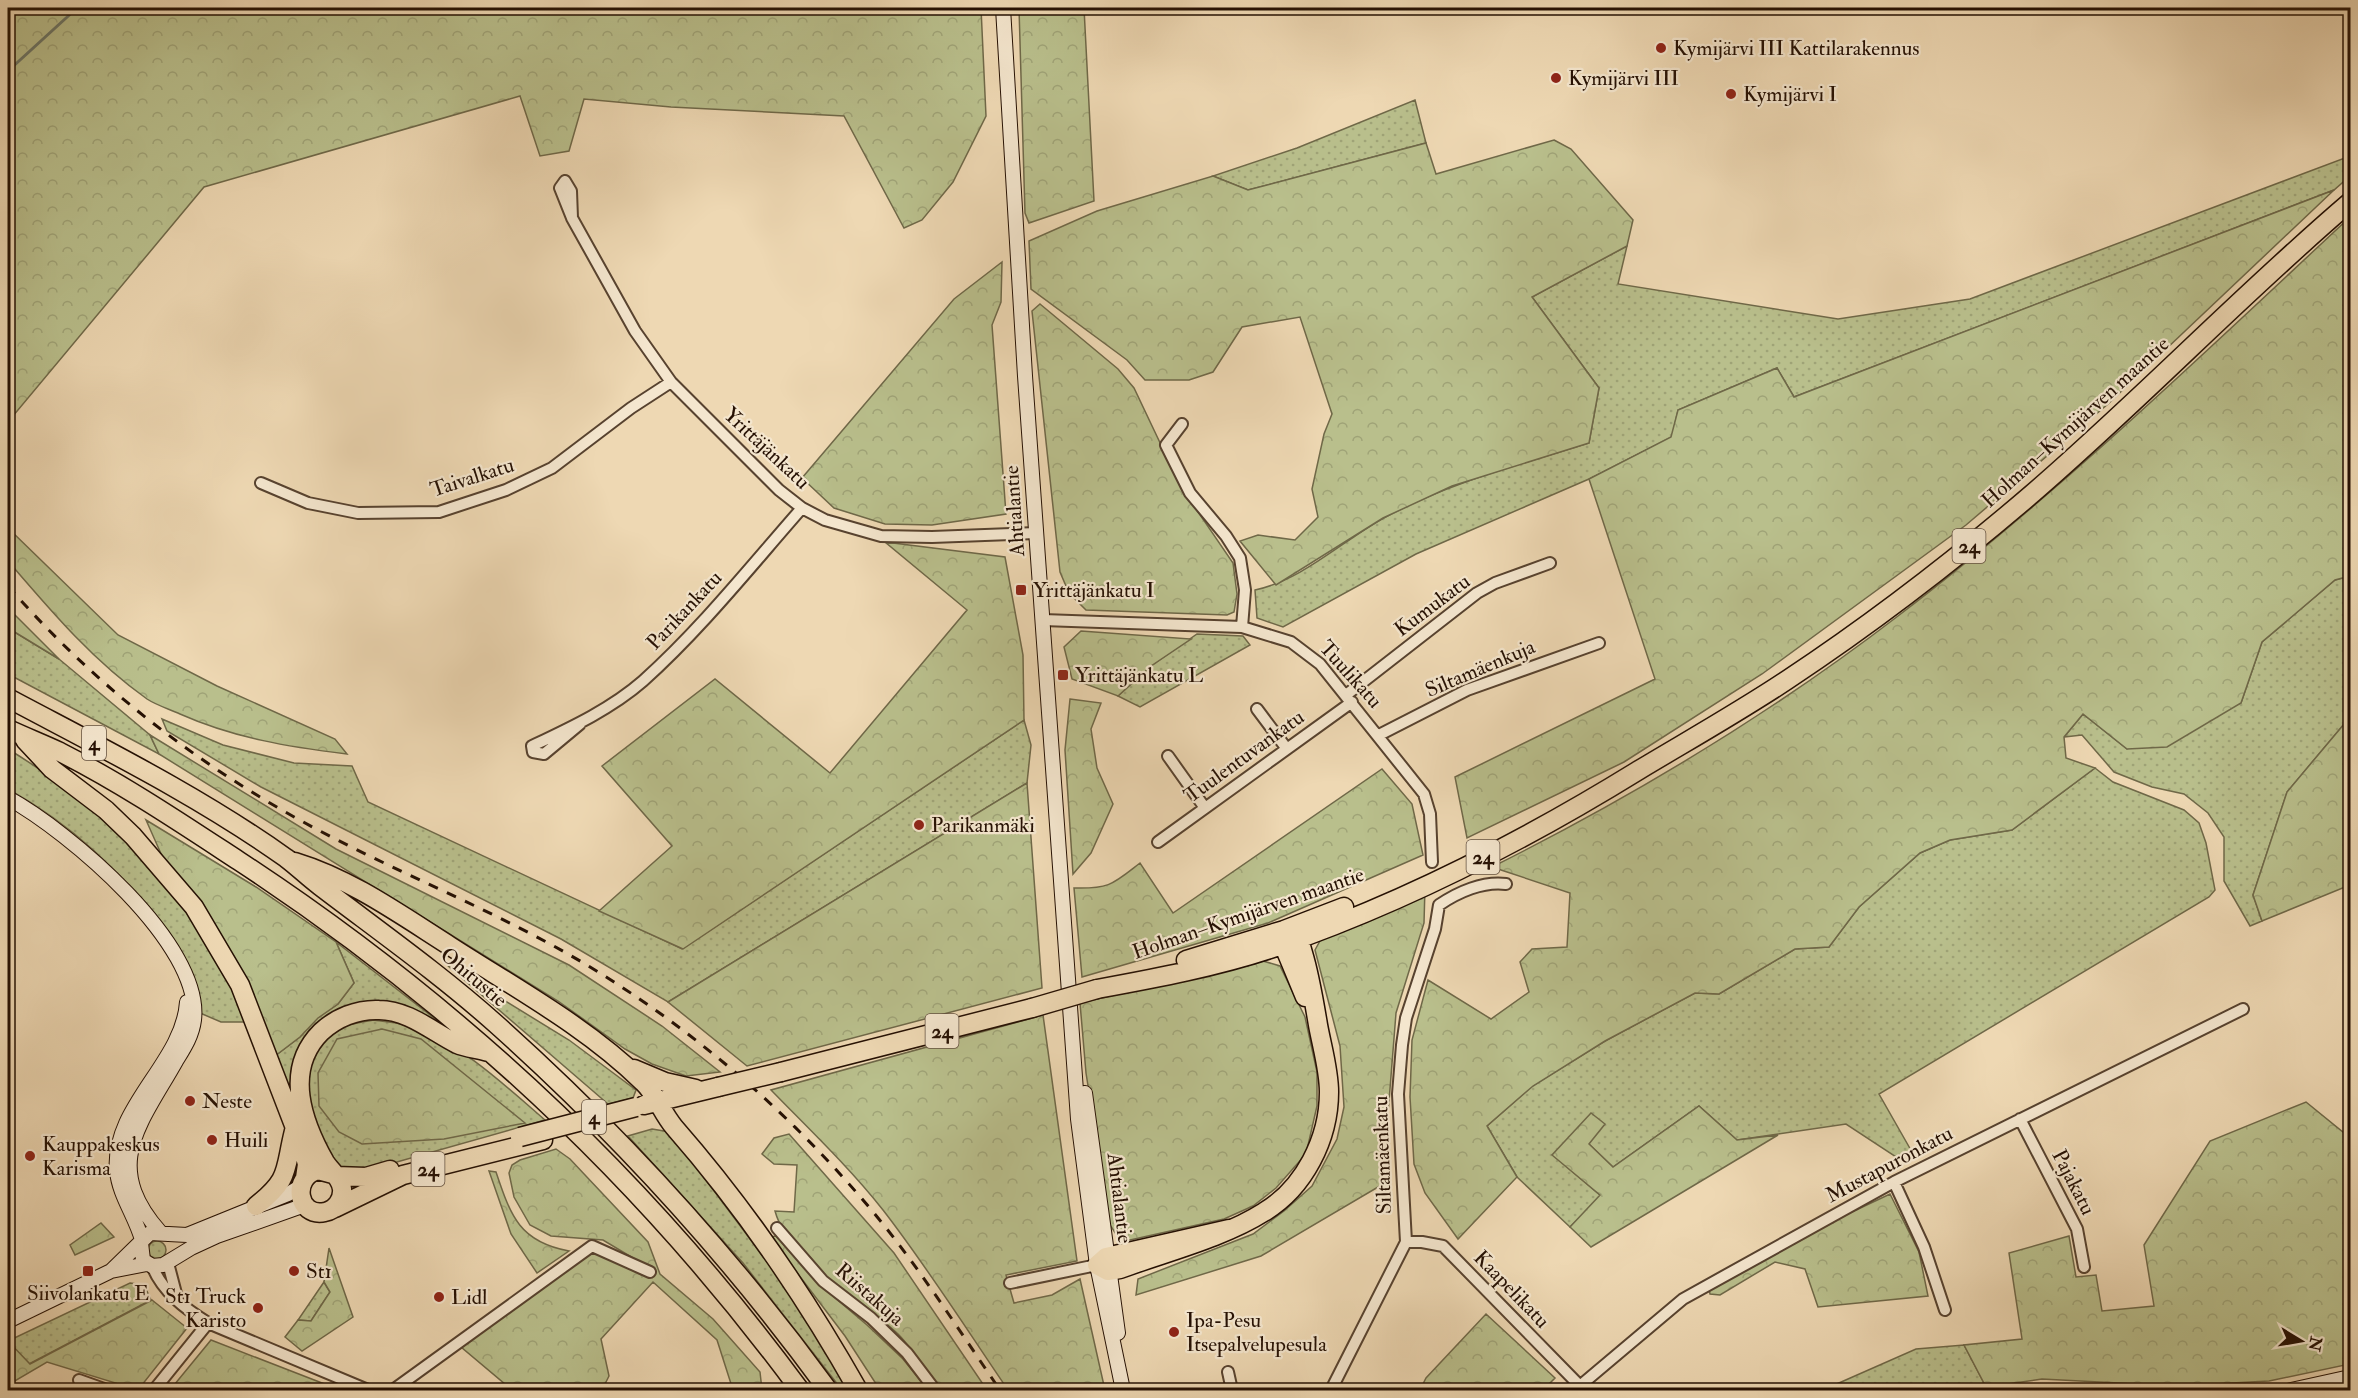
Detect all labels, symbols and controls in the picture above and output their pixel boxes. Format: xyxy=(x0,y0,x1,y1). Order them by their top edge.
place label: Kymijärvi III Kattilarakennus xyxy=(1673,35,1920,62)
marker: Kymijärvi III Kattilarakennus xyxy=(1654,41,1668,55)
place label: Kymijärvi III xyxy=(1568,65,1679,92)
marker: Kymijärvi III xyxy=(1549,71,1563,85)
place label: Kymijärvi I xyxy=(1743,81,1837,108)
marker: Kymijärvi I xyxy=(1724,87,1738,101)
street label: Holman–Kymijärven maantie xyxy=(1976,331,2175,514)
street label: Yrittäjänkatu xyxy=(718,401,816,495)
street label: Taivalkatu xyxy=(427,451,518,504)
street label: Ahtialantie xyxy=(998,464,1031,558)
road number: 24 xyxy=(1952,529,1986,563)
street label: Parikankatu xyxy=(641,565,728,656)
street label: Kumukatu xyxy=(1389,568,1476,643)
place label: Yrittäjänkatu I xyxy=(1033,577,1155,604)
marker: Yrittäjänkatu I xyxy=(1014,583,1028,597)
street label: Siltamäenkuja xyxy=(1421,633,1540,704)
street label: Tuulikatu xyxy=(1313,635,1388,714)
place label: Yrittäjänkatu L xyxy=(1075,662,1203,689)
marker: Yrittäjänkatu L xyxy=(1056,668,1070,682)
street label: Tuulentuvankatu xyxy=(1179,704,1310,809)
road number: 4 xyxy=(82,726,106,760)
place label: Parikanmäki xyxy=(931,812,1035,839)
marker: Parikanmäki xyxy=(912,818,926,832)
road number: 24 xyxy=(1466,840,1500,874)
street label: Holman–Kymijärven maantie xyxy=(1129,861,1368,966)
street label: Ohitustie xyxy=(435,942,513,1013)
road number: 24 xyxy=(926,1014,958,1048)
place label: Neste xyxy=(202,1088,252,1115)
marker: Neste xyxy=(183,1094,197,1108)
street label: Siltamäenkatu xyxy=(1367,1095,1398,1215)
road number: 4 xyxy=(582,1100,606,1134)
street label: Mustapuronkatu xyxy=(1821,1120,1957,1209)
place label: Huili xyxy=(224,1127,269,1154)
place label: Kauppakeskus Karisma xyxy=(42,1131,160,1182)
marker: Huili xyxy=(205,1133,219,1147)
street label: Pajakatu xyxy=(2046,1145,2102,1220)
marker: Kauppakeskus Karisma xyxy=(23,1149,37,1163)
street label: Ahtialantie xyxy=(1100,1150,1138,1245)
road number: 24 xyxy=(412,1152,444,1186)
street label: Kaapelikatu xyxy=(1468,1245,1556,1334)
street label: Riistakuja xyxy=(829,1257,910,1332)
place label: St1 xyxy=(306,1258,332,1285)
marker: Siivolankatu E xyxy=(81,1264,95,1278)
marker: St1 xyxy=(287,1264,301,1278)
place label: Siivolankatu E xyxy=(27,1280,149,1307)
place label: St1 Truck Karisto xyxy=(165,1283,246,1334)
place label: Lidl xyxy=(451,1284,488,1311)
marker: Lidl xyxy=(432,1290,446,1304)
marker: St1 Truck Karisto xyxy=(251,1301,265,1315)
place label: Ipa-Pesu Itsepalvelupesula xyxy=(1186,1307,1327,1358)
north arrow xyxy=(2271,1311,2331,1371)
marker: Ipa-Pesu Itsepalvelupesula xyxy=(1167,1325,1181,1339)
text: N xyxy=(2303,1334,2326,1353)

